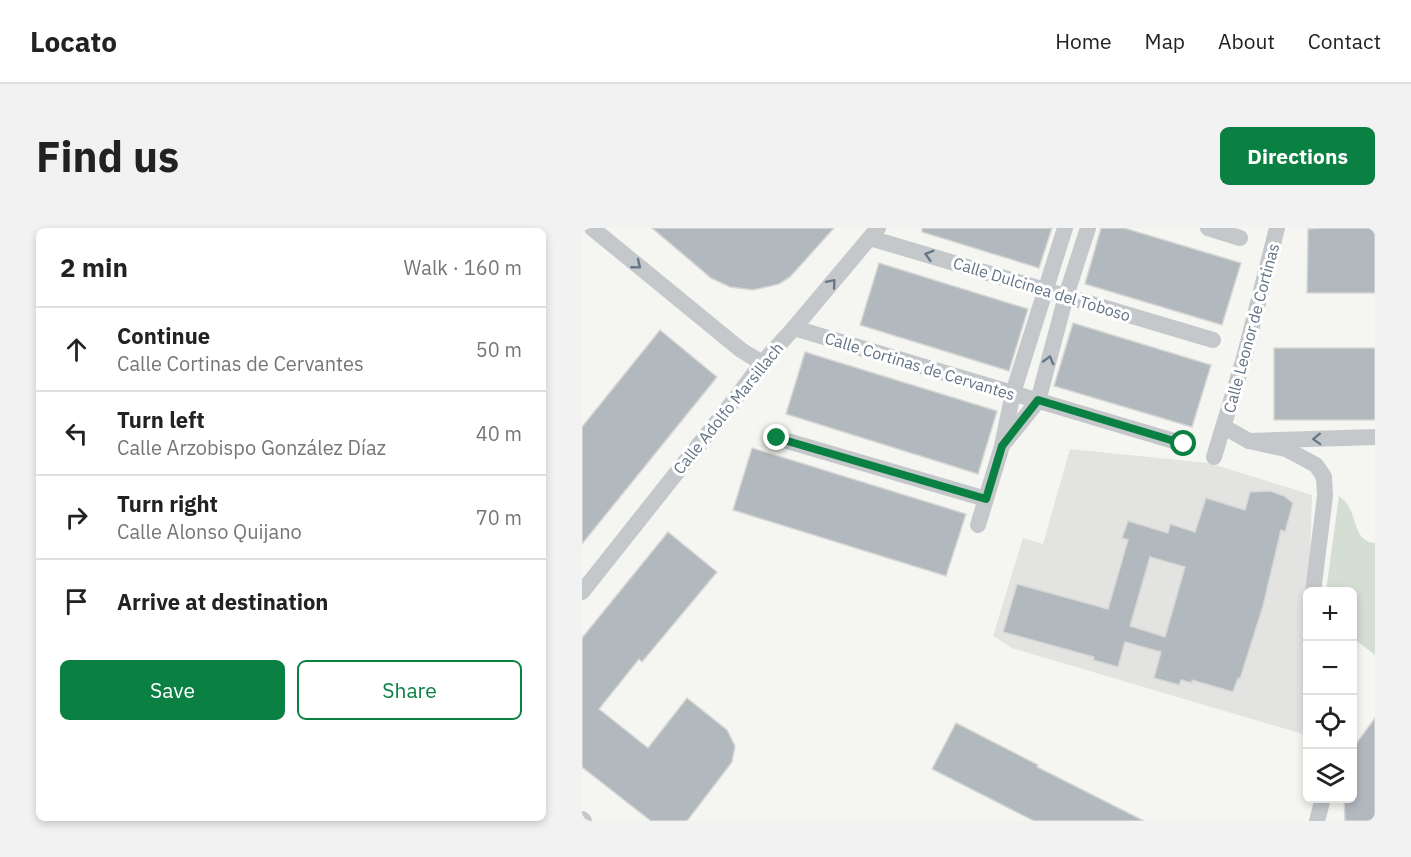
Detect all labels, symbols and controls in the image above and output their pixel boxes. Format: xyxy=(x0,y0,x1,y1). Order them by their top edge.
text: Locato xyxy=(30,23,117,60)
text: Home xyxy=(1055,27,1112,55)
text: Map xyxy=(1145,27,1185,55)
text: About xyxy=(1218,27,1275,55)
text: Contact xyxy=(1308,27,1381,55)
button: Directions xyxy=(1220,127,1375,185)
text: Find us xyxy=(36,129,179,184)
street label: Calle Leonor de Cortinas xyxy=(1219,241,1283,415)
text: 2 min xyxy=(60,250,128,284)
one-way arrow xyxy=(924,250,935,262)
street label: Calle Dulcinea del Toboso xyxy=(951,252,1133,326)
text: Walk · 160 m xyxy=(404,254,522,281)
one-way arrow xyxy=(630,258,641,269)
one-way arrow xyxy=(825,279,836,290)
text: Continue xyxy=(117,321,210,350)
street label: Calle Cortinas de Cervantes xyxy=(823,328,1017,404)
icon: ahead xyxy=(60,333,93,366)
text: 50 m xyxy=(476,336,522,363)
street label: Calle Adolfo Marsillach xyxy=(669,338,787,478)
text: Calle Cortinas de Cervantes xyxy=(117,350,364,377)
one-way arrow xyxy=(1042,355,1054,365)
text: Turn left xyxy=(117,405,205,434)
icon: left xyxy=(60,417,93,450)
text: 40 m xyxy=(476,420,522,447)
route end xyxy=(763,424,789,450)
route start xyxy=(1170,430,1196,456)
one-way arrow xyxy=(1312,432,1321,445)
text: Calle Arzobispo González Díaz xyxy=(117,434,386,461)
text: Turn right xyxy=(117,489,218,518)
icon: right xyxy=(60,501,93,534)
text: 70 m xyxy=(476,504,522,531)
text: Calle Alonso Quijano xyxy=(117,518,302,545)
icon: arrive xyxy=(60,585,93,618)
text: Arrive at destination xyxy=(117,587,328,616)
map controls xyxy=(1303,587,1357,803)
button: + xyxy=(1303,587,1357,641)
button: − xyxy=(1303,641,1357,695)
button: Save xyxy=(60,660,285,720)
button: Share xyxy=(297,660,522,720)
button: locate xyxy=(1303,695,1357,749)
button: layers xyxy=(1303,749,1357,803)

